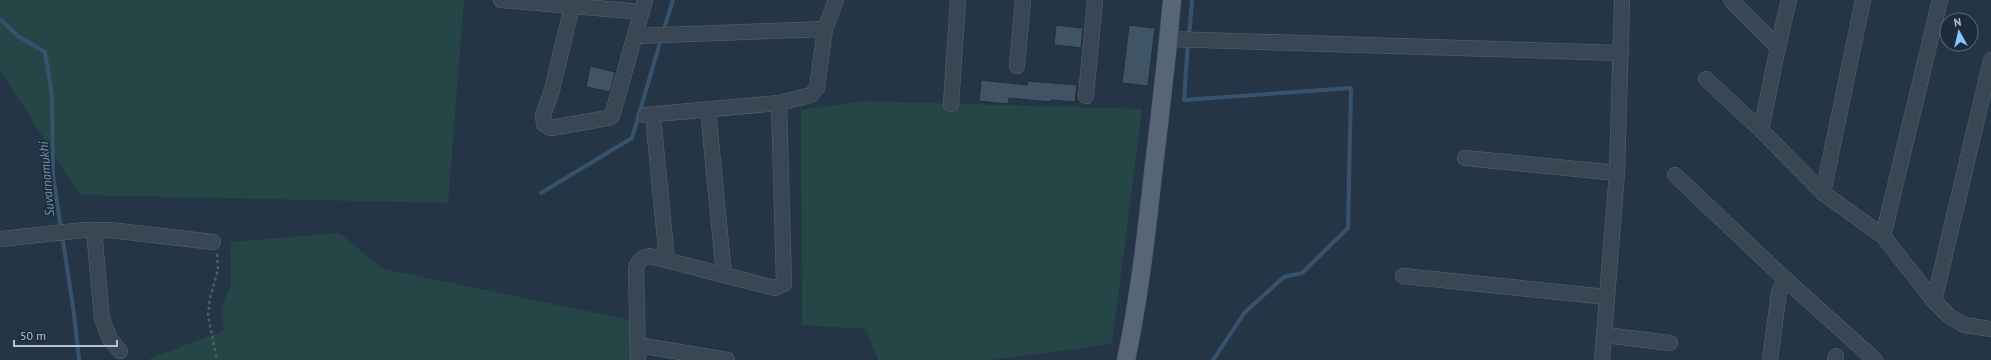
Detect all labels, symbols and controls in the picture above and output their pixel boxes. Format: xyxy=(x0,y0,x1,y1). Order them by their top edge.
north arrow xyxy=(1939,12,1979,52)
text: N xyxy=(1953,15,1962,30)
water label: Suvarnamukhi xyxy=(35,140,58,217)
scale bar xyxy=(14,322,117,348)
text: 50 m xyxy=(20,328,46,343)

